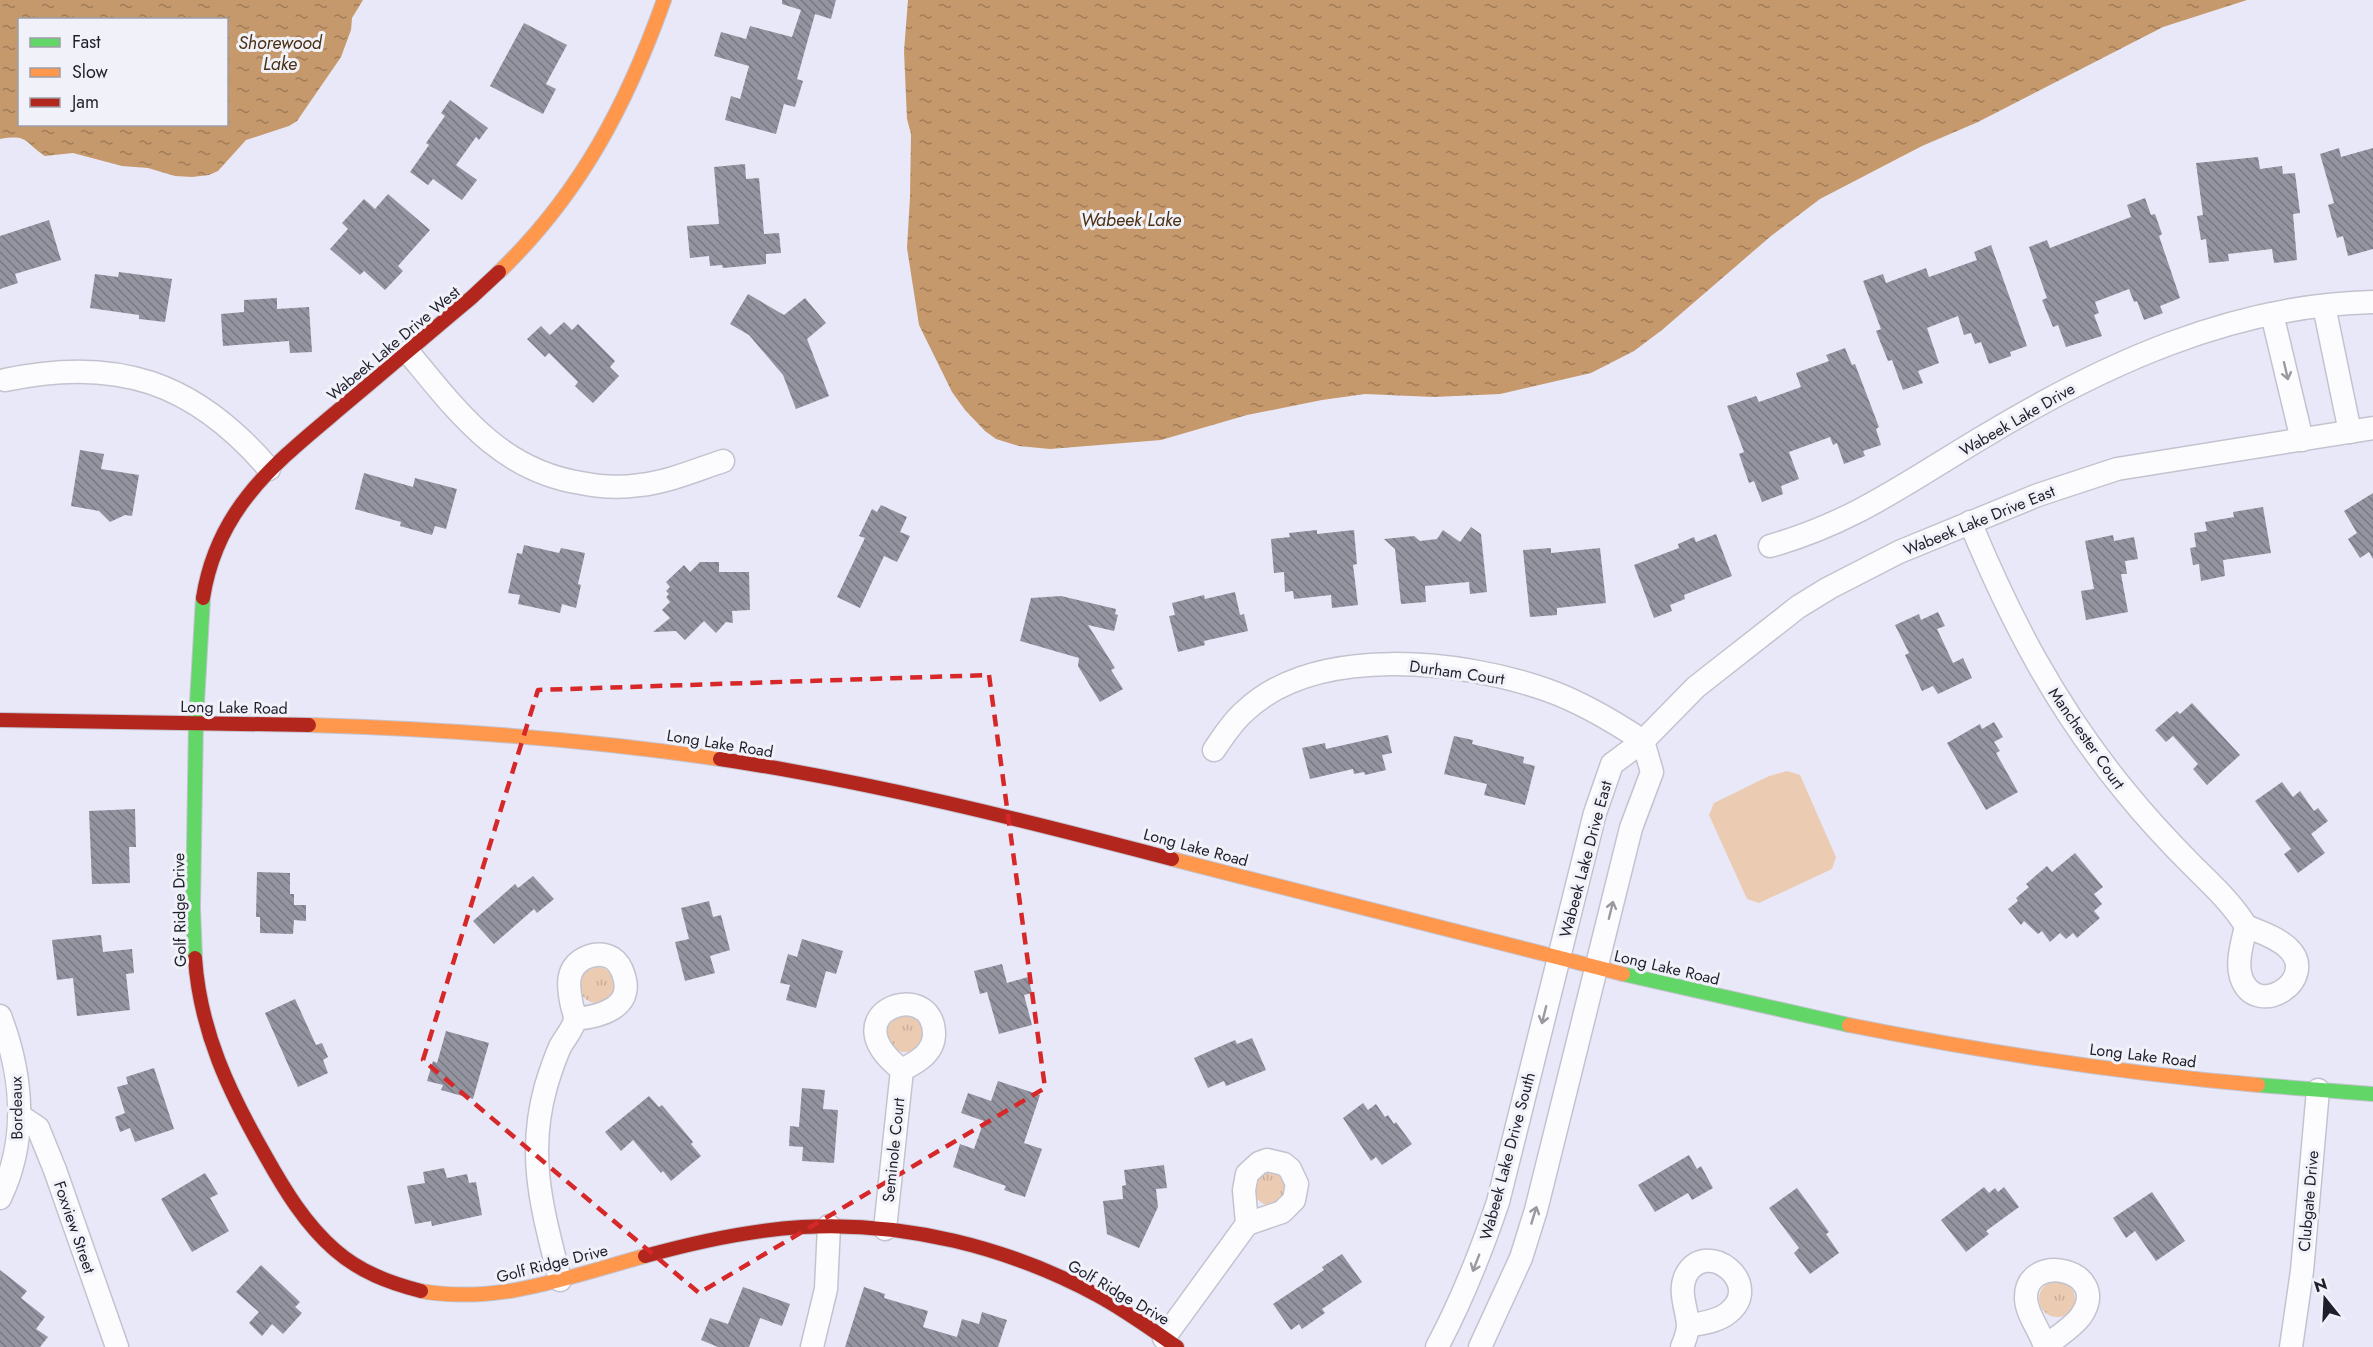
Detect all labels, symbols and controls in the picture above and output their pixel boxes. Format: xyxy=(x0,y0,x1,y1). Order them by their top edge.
legend xyxy=(18,18,228,126)
text: Fast xyxy=(72,29,101,55)
water label: Shorewood Lake xyxy=(238,30,323,77)
text: Slow xyxy=(72,59,109,85)
text: Jam xyxy=(70,89,99,115)
water label: Wabeek Lake xyxy=(1081,207,1181,233)
street label: Wabeek Lake Drive West xyxy=(322,281,465,406)
one-way arrow xyxy=(2280,361,2292,380)
street label: Wabeek Lake Drive xyxy=(1955,377,2079,462)
street label: Wabeek Lake Drive East xyxy=(1900,480,2058,561)
street label: Durham Court xyxy=(1408,654,1506,691)
street label: Manchester Court xyxy=(2043,683,2130,794)
street label: Long Lake Road xyxy=(180,695,288,720)
street label: Long Lake Road xyxy=(665,724,775,763)
street label: Wabeek Lake Drive East xyxy=(1554,778,1618,940)
street label: Long Lake Road xyxy=(1141,822,1251,873)
street label: Golf Ridge Drive xyxy=(167,853,192,967)
one-way arrow xyxy=(1605,901,1617,920)
street label: Long Lake Road xyxy=(1612,944,1722,991)
one-way arrow xyxy=(1537,1005,1549,1024)
street label: Long Lake Road xyxy=(2088,1038,2198,1073)
street label: Wabeek Lake Drive South xyxy=(1474,1070,1541,1242)
street label: Bordeaux xyxy=(4,1076,29,1140)
street label: Seminole Court xyxy=(877,1097,910,1203)
street label: Clubgate Drive xyxy=(2293,1150,2324,1253)
street label: Foxview Street xyxy=(48,1178,101,1276)
one-way arrow xyxy=(1530,1206,1541,1225)
street label: Golf Ridge Drive xyxy=(494,1239,610,1288)
street label: Golf Ridge Drive xyxy=(1064,1254,1174,1331)
one-way arrow xyxy=(1470,1254,1481,1272)
north arrow xyxy=(2295,1269,2355,1329)
text: N xyxy=(2311,1272,2330,1298)

